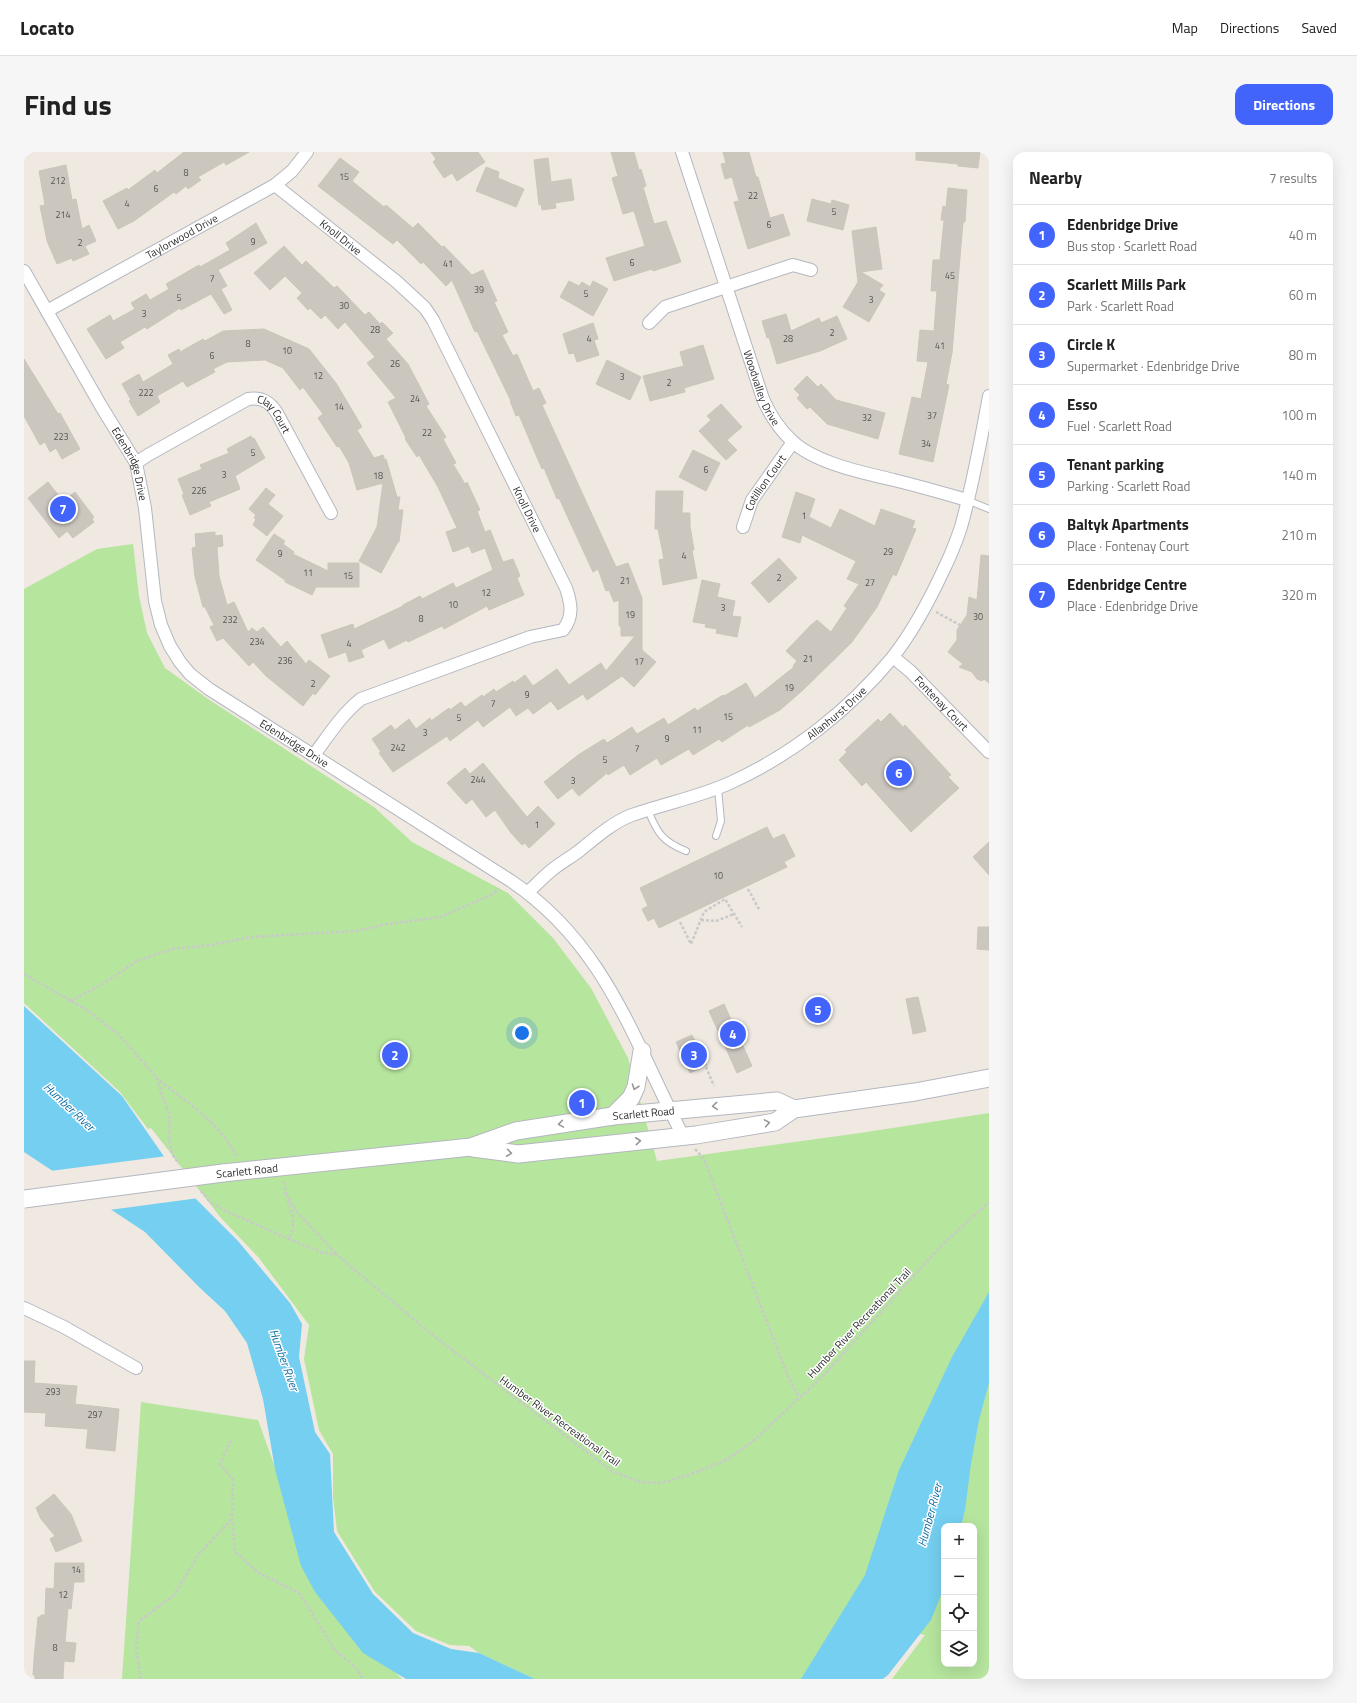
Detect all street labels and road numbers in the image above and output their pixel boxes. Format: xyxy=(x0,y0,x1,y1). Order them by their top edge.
street label: Taylorwood Drive xyxy=(143,210,221,263)
street label: Knoll Drive xyxy=(316,216,365,259)
street label: Woodvalley Drive xyxy=(740,348,784,429)
street label: Clay Court xyxy=(256,391,295,436)
street label: Edenbridge Drive xyxy=(108,424,151,502)
street label: Cotillion Court xyxy=(741,451,790,513)
street label: Knoll Drive xyxy=(509,484,545,536)
street label: Fontenay Court xyxy=(911,672,972,734)
street label: Allanhurst Drive xyxy=(803,683,870,743)
street label: Edenbridge Drive xyxy=(257,715,332,771)
street label: Scarlett Road xyxy=(612,1102,675,1124)
street label: Scarlett Road xyxy=(215,1160,279,1182)
street label: Humber River Recreational Trail xyxy=(804,1264,914,1382)
street label: Humber River Recreational Trail xyxy=(496,1372,624,1470)

